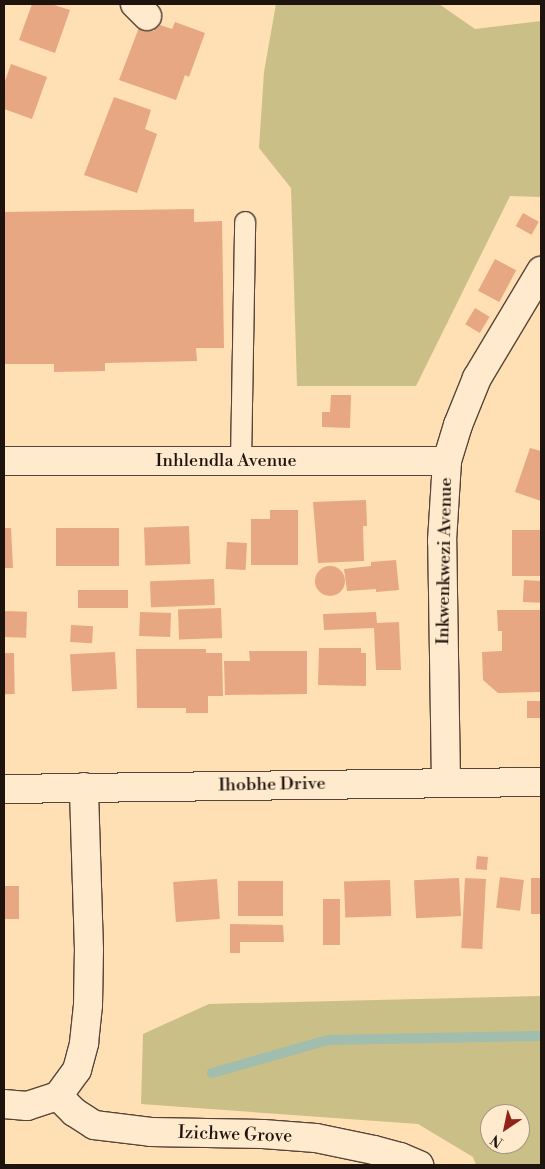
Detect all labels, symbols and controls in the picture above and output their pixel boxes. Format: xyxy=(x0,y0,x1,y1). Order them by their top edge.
street label: Inhlendla Avenue xyxy=(155,450,297,472)
street label: Inkwenkwezi Avenue xyxy=(433,477,457,645)
street label: Ihobhe Drive xyxy=(218,773,326,797)
north arrow xyxy=(480,1104,530,1154)
street label: Izichwe Grove xyxy=(177,1122,293,1148)
text: N xyxy=(488,1130,507,1151)

